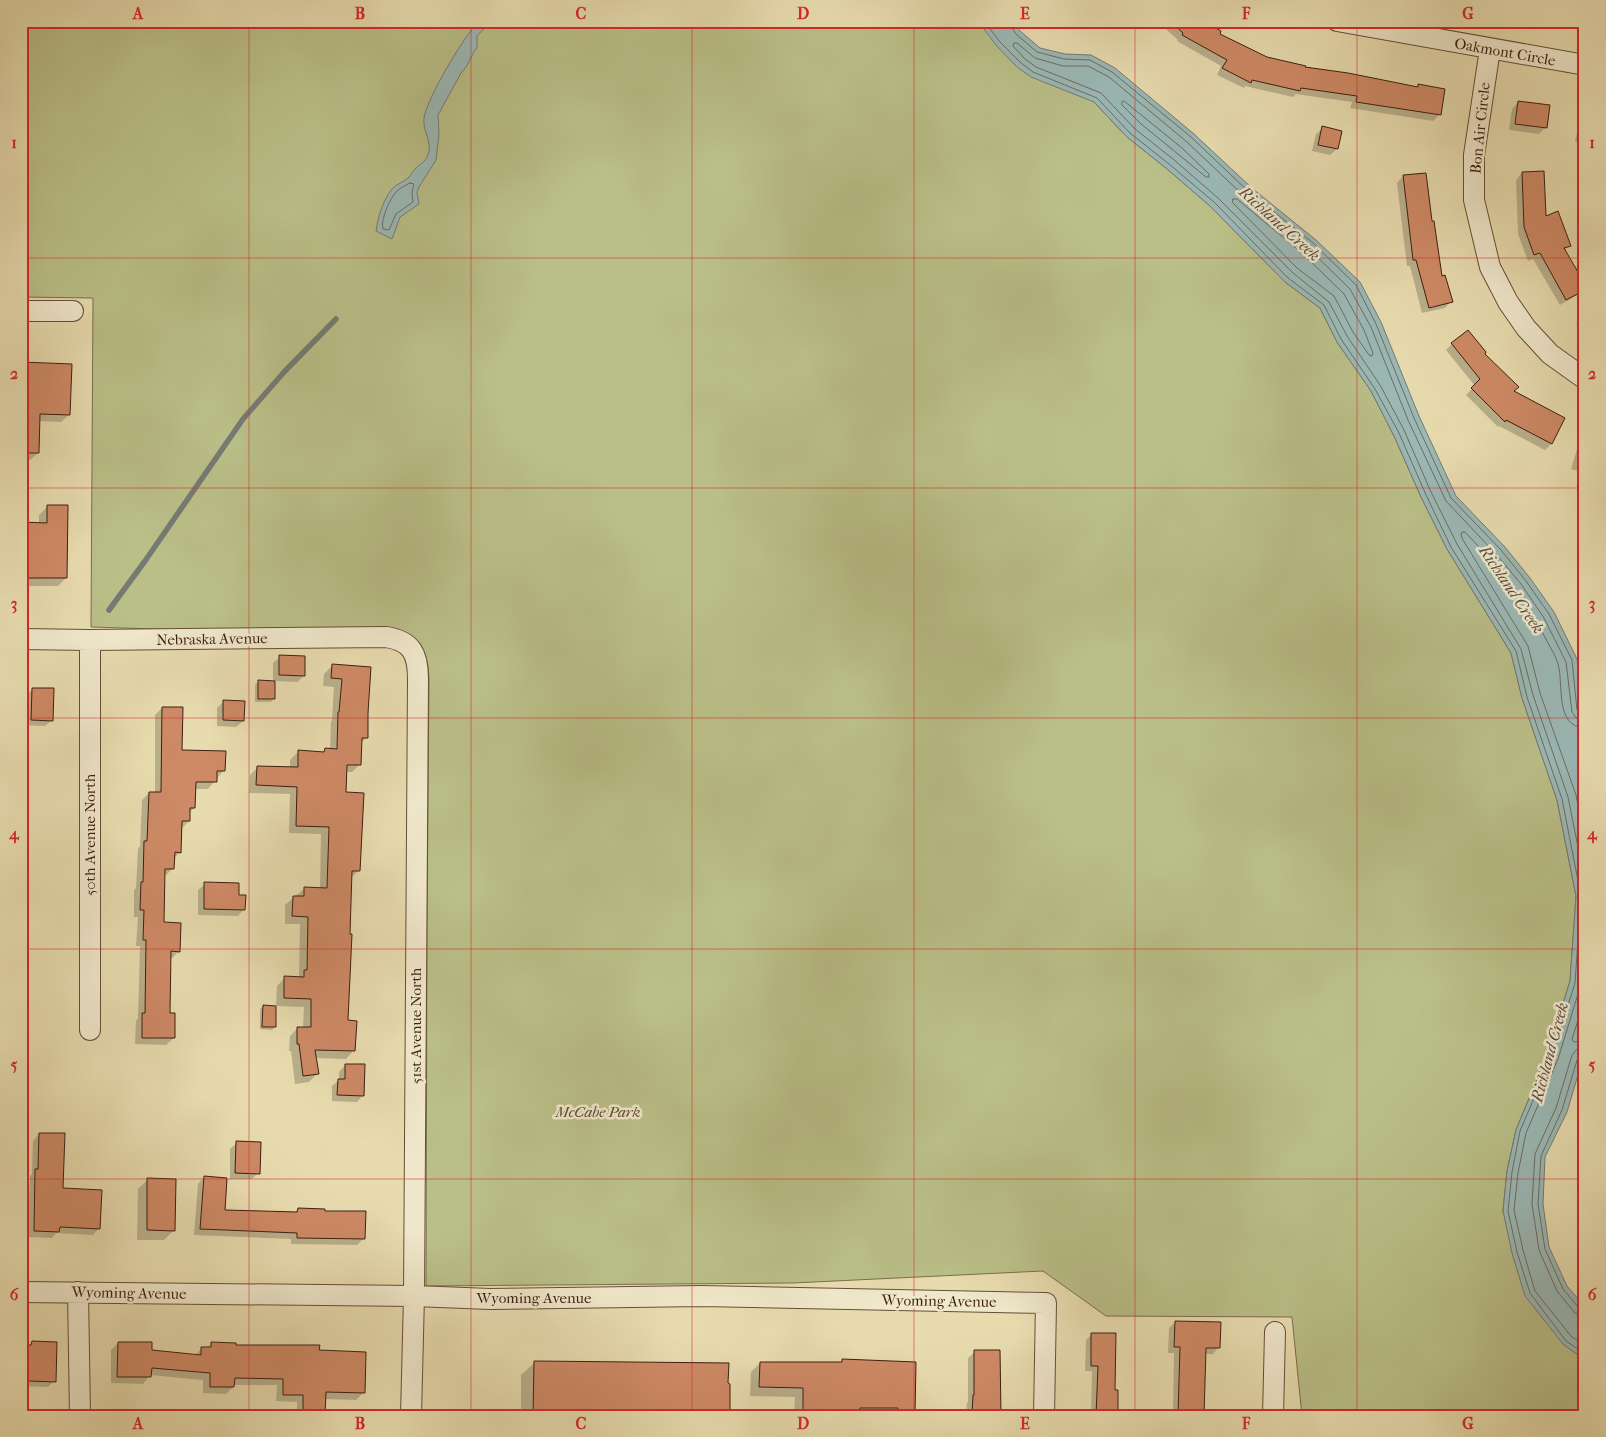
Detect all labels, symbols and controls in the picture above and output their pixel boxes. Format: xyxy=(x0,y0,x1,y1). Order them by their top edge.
text: A xyxy=(132,4,144,23)
text: B xyxy=(355,4,365,23)
text: C xyxy=(576,4,587,23)
text: D xyxy=(797,4,809,23)
text: E xyxy=(1020,4,1030,23)
text: F xyxy=(1241,4,1251,23)
text: G xyxy=(1462,4,1474,23)
street label: Oakmont Circle xyxy=(1453,34,1558,70)
street label: Bon Air Circle xyxy=(1466,81,1494,175)
text: 1 xyxy=(11,133,17,152)
text: 1 xyxy=(1589,133,1595,152)
water label: Richland Creek xyxy=(1234,181,1324,265)
text: 2 xyxy=(10,364,18,383)
text: 2 xyxy=(1588,364,1596,383)
water label: Richland Creek xyxy=(1475,541,1548,637)
text: 3 xyxy=(11,594,17,614)
text: 3 xyxy=(1589,594,1595,614)
street label: Nebraska Avenue xyxy=(156,629,268,649)
street label: 50th Avenue North xyxy=(81,773,99,896)
text: 4 xyxy=(8,824,20,844)
text: 4 xyxy=(1586,824,1598,844)
street label: 51st Avenue North xyxy=(407,967,425,1084)
water label: Richland Creek xyxy=(1527,1000,1572,1105)
text: 5 xyxy=(11,1055,18,1074)
text: 5 xyxy=(1589,1055,1596,1074)
park label: McCabe Park xyxy=(555,1103,641,1121)
street label: Wyoming Avenue xyxy=(70,1283,187,1303)
text: 6 xyxy=(10,1285,19,1304)
text: 6 xyxy=(1588,1285,1597,1304)
street label: Wyoming Avenue xyxy=(476,1289,592,1307)
street label: Wyoming Avenue xyxy=(880,1291,997,1311)
text: A xyxy=(132,1414,144,1433)
text: B xyxy=(355,1414,365,1433)
text: C xyxy=(576,1414,587,1433)
text: D xyxy=(797,1414,809,1433)
text: E xyxy=(1020,1414,1030,1433)
text: F xyxy=(1241,1414,1251,1433)
text: G xyxy=(1462,1414,1474,1433)

